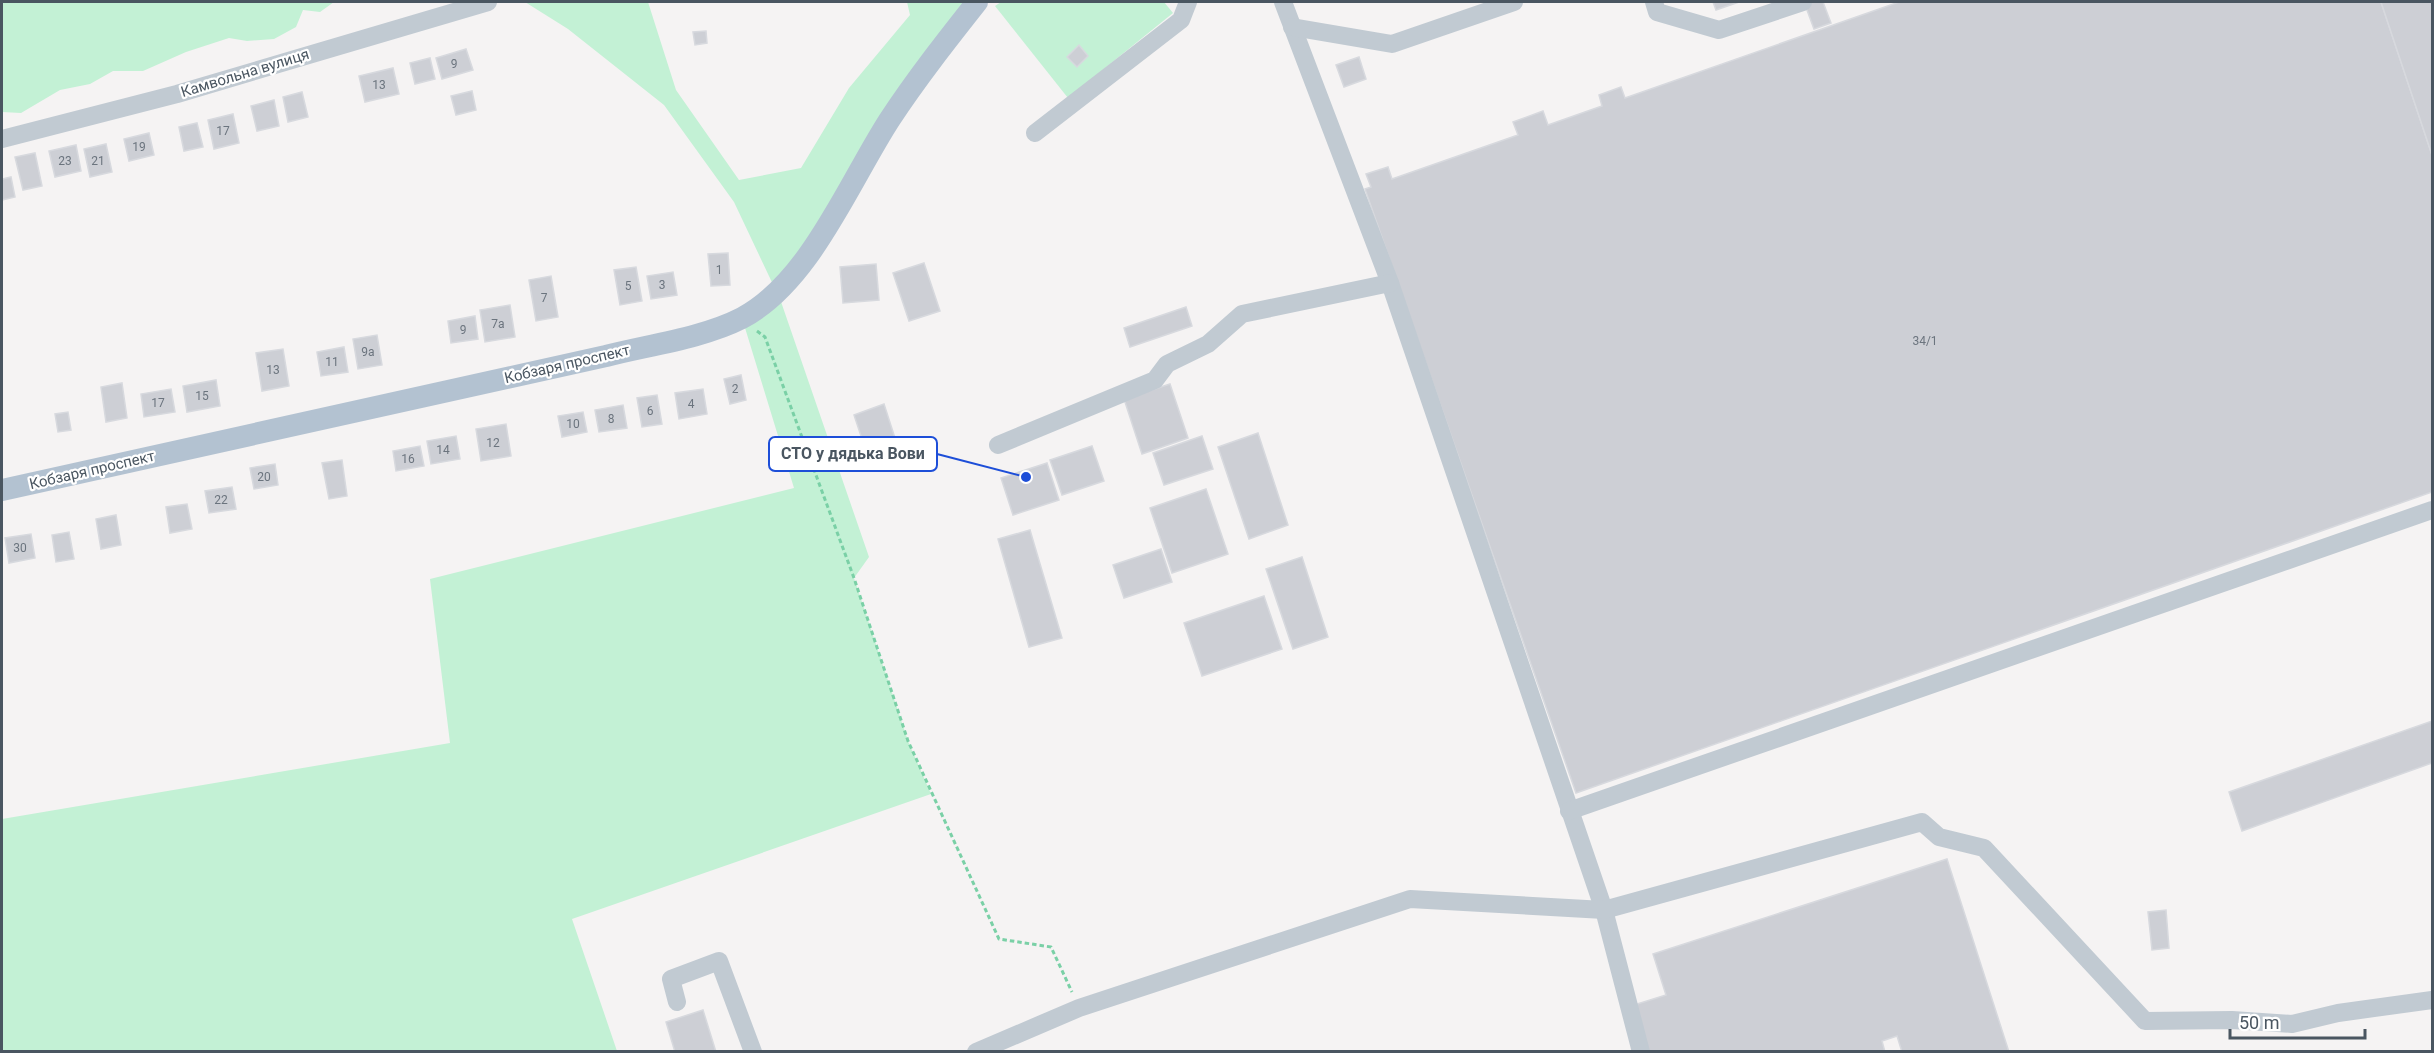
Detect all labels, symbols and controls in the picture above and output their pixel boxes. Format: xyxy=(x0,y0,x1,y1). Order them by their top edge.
street label: Камвольна вулиця xyxy=(179,45,311,101)
house number: 9 xyxy=(451,57,457,71)
house number: 13 xyxy=(372,78,386,92)
house number: 17 xyxy=(216,124,230,138)
house number: 19 xyxy=(132,140,146,154)
house number: 23 xyxy=(58,154,72,168)
house number: 21 xyxy=(91,154,105,168)
house number: 1 xyxy=(716,263,722,277)
house number: 3 xyxy=(659,278,665,292)
house number: 5 xyxy=(625,279,632,293)
house number: 7 xyxy=(541,291,548,305)
house number: 7а xyxy=(491,317,505,331)
house number: 9 xyxy=(460,323,466,337)
house number: 34/1 xyxy=(1912,334,1938,348)
street label: Кобзаря проспект xyxy=(503,341,631,387)
house number: 9а xyxy=(361,345,375,359)
house number: 11 xyxy=(325,355,339,369)
house number: 13 xyxy=(266,363,280,377)
house number: 2 xyxy=(732,382,739,396)
house number: 15 xyxy=(195,389,209,403)
house number: 17 xyxy=(151,396,165,410)
house number: 4 xyxy=(688,397,695,411)
house number: 6 xyxy=(647,404,654,418)
house number: 8 xyxy=(608,412,615,426)
house number: 10 xyxy=(566,417,580,431)
house number: 12 xyxy=(486,436,500,450)
callout: СТО у дядька Вови xyxy=(769,437,937,471)
house number: 14 xyxy=(436,443,450,457)
text: СТО у дядька Вови xyxy=(781,444,925,463)
street label: Кобзаря проспект xyxy=(28,447,156,493)
house number: 16 xyxy=(401,452,415,466)
house number: 20 xyxy=(257,470,271,484)
house number: 22 xyxy=(214,493,228,507)
house number: 30 xyxy=(13,541,27,555)
scale bar xyxy=(2230,1002,2365,1040)
text: 50 m xyxy=(2239,1012,2279,1033)

